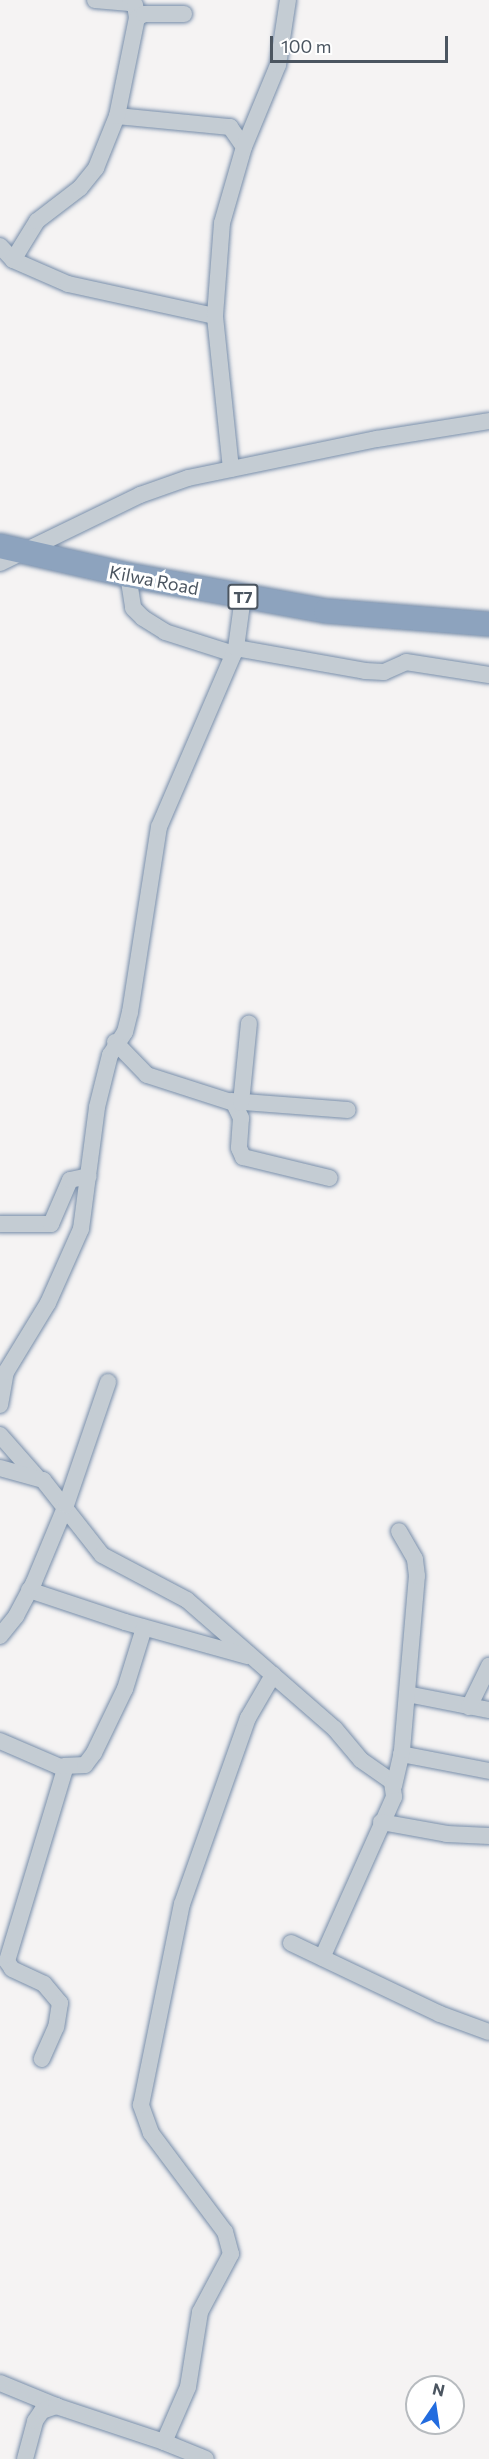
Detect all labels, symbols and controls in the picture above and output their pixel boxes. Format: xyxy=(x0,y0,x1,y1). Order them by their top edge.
scale bar xyxy=(273,24,452,62)
text: 100 m xyxy=(281,35,331,57)
street label: Kilwa Road xyxy=(108,561,200,599)
road number: T7 xyxy=(226,584,260,610)
north arrow xyxy=(405,2375,465,2435)
text: N xyxy=(431,2378,447,2400)

